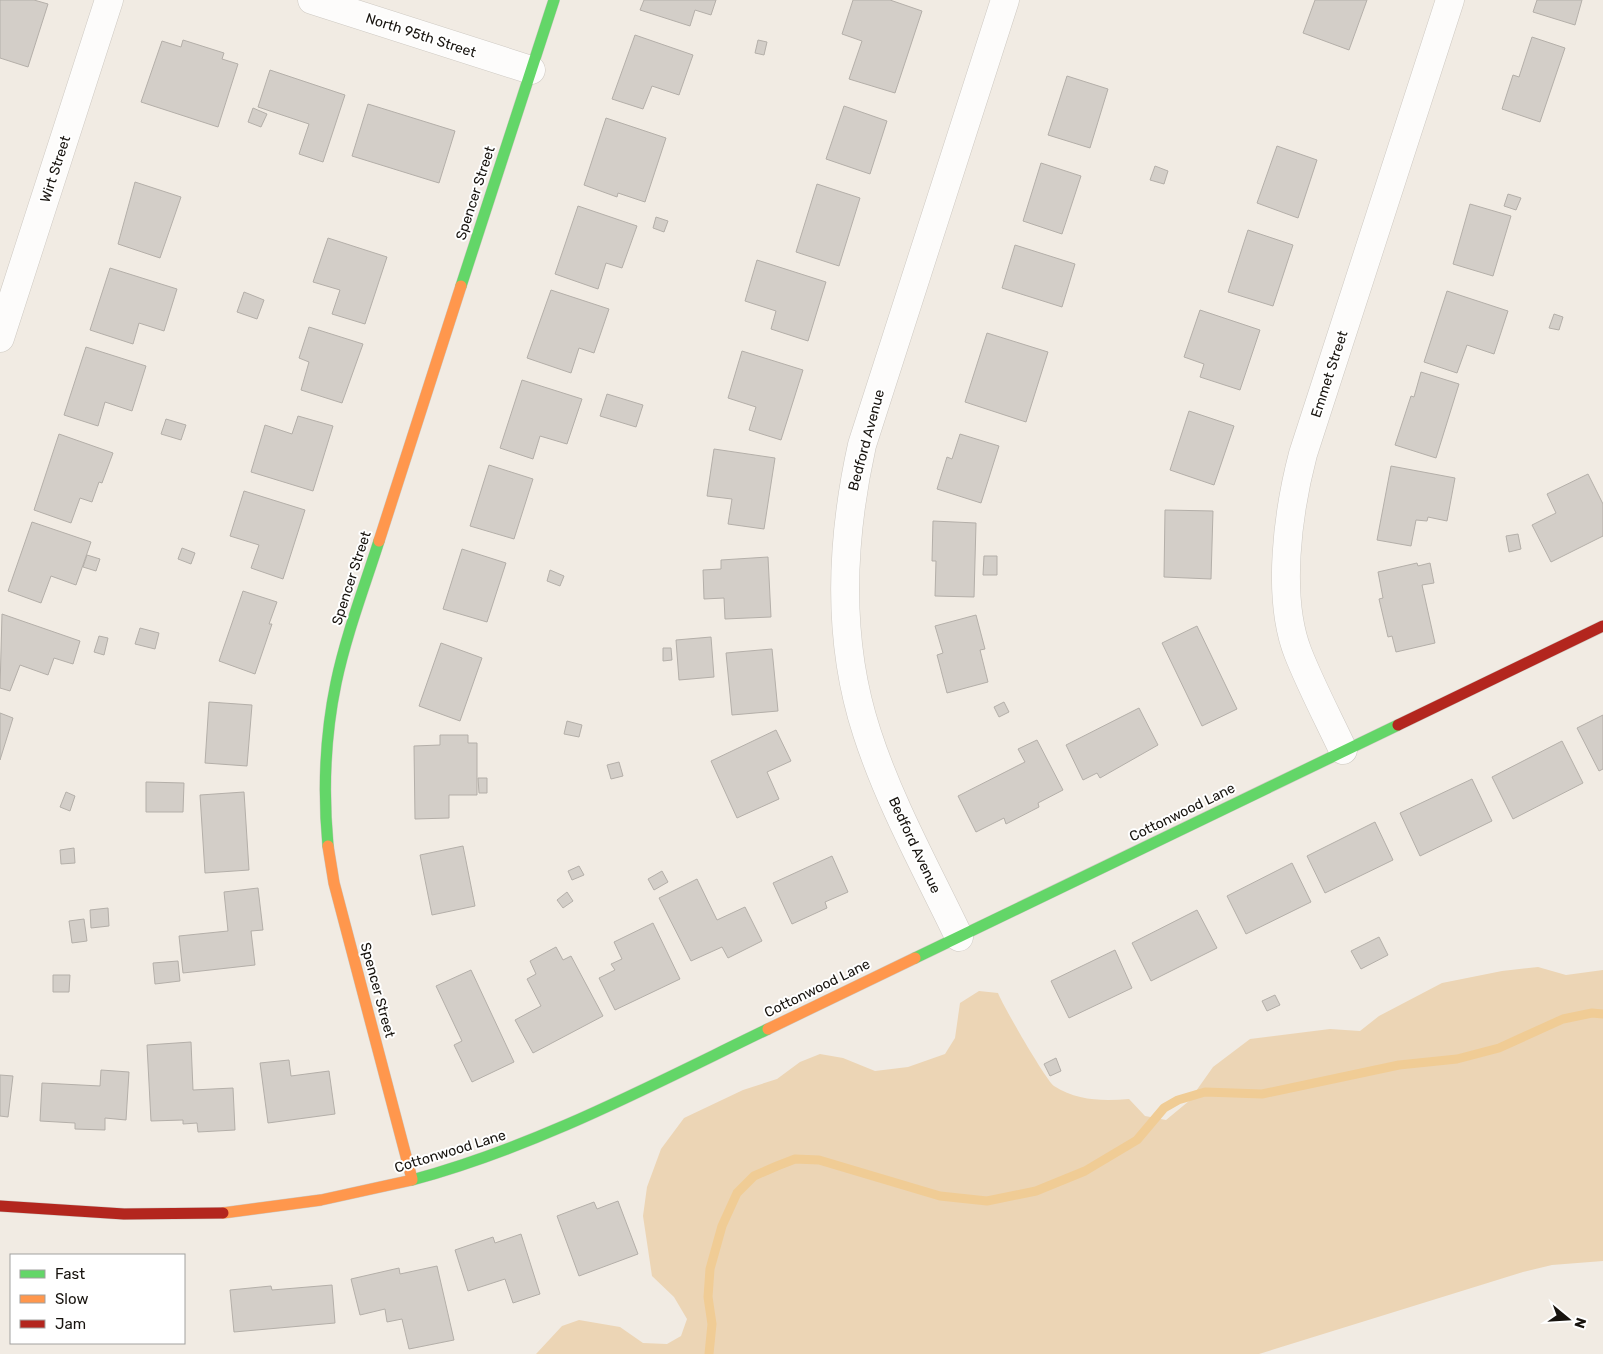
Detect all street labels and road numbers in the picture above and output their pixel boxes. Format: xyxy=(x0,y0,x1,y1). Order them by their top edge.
street label: North 95th Street xyxy=(364,10,479,61)
street label: Wirt Street xyxy=(37,133,74,205)
street label: Spencer Street xyxy=(452,144,499,242)
street label: Emmet Street xyxy=(1307,328,1352,420)
street label: Bedford Avenue xyxy=(845,387,888,493)
street label: Spencer Street xyxy=(328,529,375,627)
street label: Cottonwood Lane xyxy=(1127,779,1238,845)
street label: Bedford Avenue xyxy=(885,794,944,896)
street label: Spencer Street xyxy=(357,941,399,1040)
street label: Cottonwood Lane xyxy=(762,955,873,1021)
street label: Cottonwood Lane xyxy=(392,1126,508,1176)

